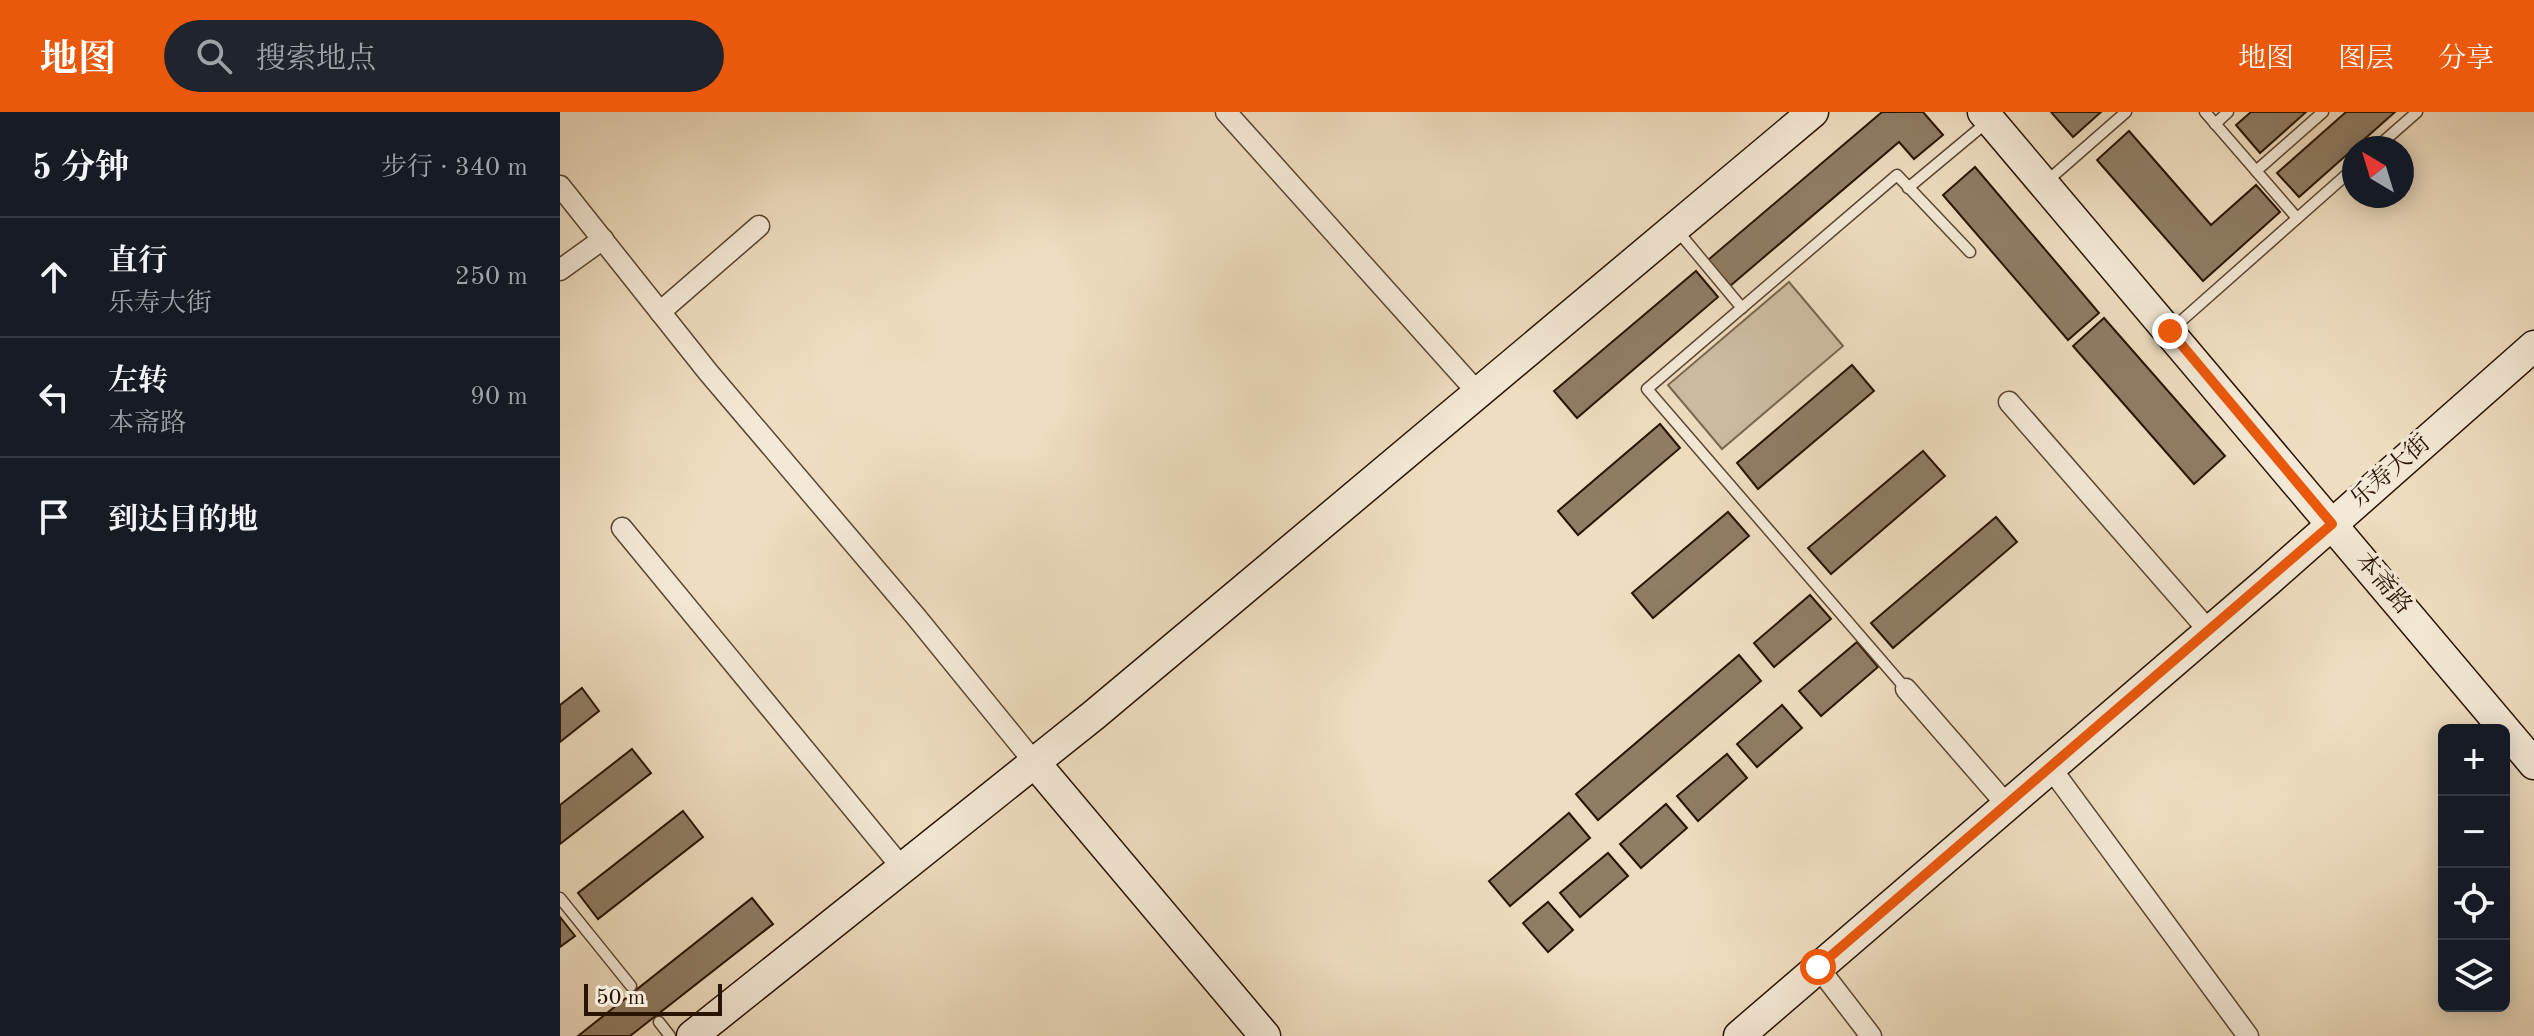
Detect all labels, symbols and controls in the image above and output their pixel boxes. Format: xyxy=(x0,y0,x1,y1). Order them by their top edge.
search box xyxy=(164,20,724,92)
icon: search xyxy=(192,34,236,78)
text: 地图 xyxy=(40,42,116,80)
text: 搜索地点 xyxy=(256,45,376,75)
text: 地图 xyxy=(2238,46,2294,74)
text: 图层 xyxy=(2338,46,2394,74)
text: 分享 xyxy=(2438,46,2494,74)
north arrow xyxy=(2342,136,2414,208)
text: 5 分钟 xyxy=(32,152,129,186)
text: 步行 · 340 m xyxy=(381,155,528,181)
text: 直行 xyxy=(108,247,168,277)
icon: ahead xyxy=(32,255,76,299)
text: 250 m xyxy=(455,264,528,290)
text: 乐寿大街 xyxy=(108,291,212,317)
route end xyxy=(2152,313,2188,349)
text: 左转 xyxy=(108,367,168,397)
icon: left xyxy=(32,375,76,419)
text: 90 m xyxy=(470,384,528,410)
text: 本斋路 xyxy=(108,411,186,437)
street label: 乐寿大街 xyxy=(2345,429,2435,513)
icon: arrive xyxy=(32,495,76,539)
text: 到达目的地 xyxy=(108,506,258,536)
street label: 本斋路 xyxy=(2351,547,2418,619)
map controls xyxy=(2438,724,2510,1012)
button: + xyxy=(2438,724,2510,796)
button: − xyxy=(2438,796,2510,868)
button: locate xyxy=(2438,868,2510,940)
button: layers xyxy=(2438,940,2510,1012)
route start xyxy=(1800,949,1836,985)
scale bar xyxy=(584,980,722,1016)
text: 50 m xyxy=(596,987,645,1009)

